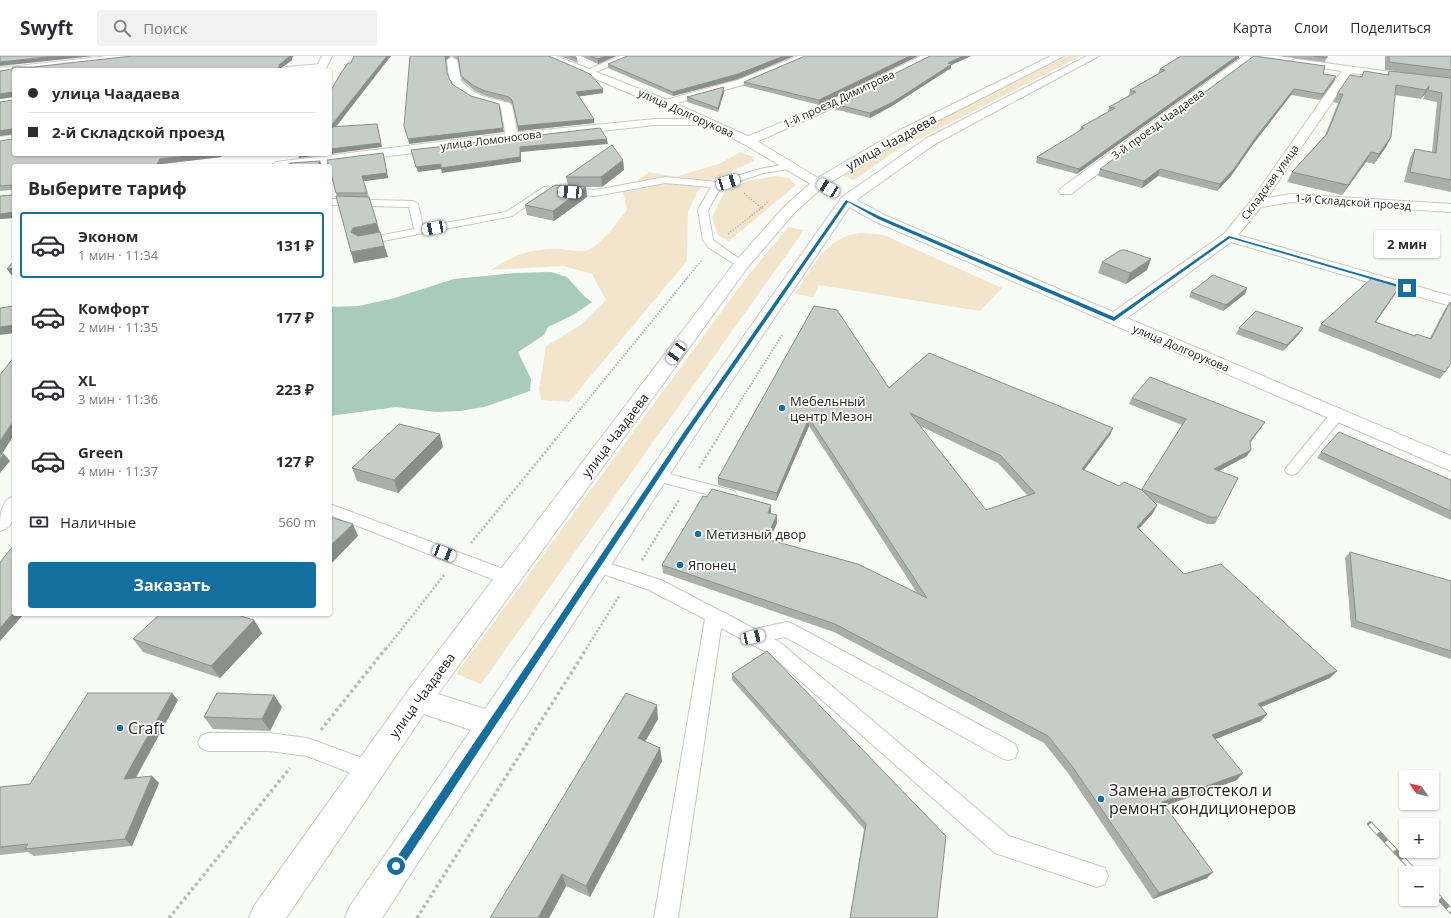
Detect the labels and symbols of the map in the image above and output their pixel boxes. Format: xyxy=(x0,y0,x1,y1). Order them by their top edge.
street label: 1-й проезд Димитрова xyxy=(781,66,897,131)
street label: улица Долгорукова xyxy=(636,85,736,140)
street label: 3-й проезд Чаадаева xyxy=(1108,85,1207,162)
street label: улица Чаадаева xyxy=(842,110,940,174)
street label: улица Ломоносова xyxy=(440,126,542,153)
street label: Складская улица xyxy=(1237,141,1302,222)
car xyxy=(715,173,741,191)
car xyxy=(815,177,841,199)
car xyxy=(558,185,582,199)
street label: 1-й Складской проезд xyxy=(1294,190,1412,213)
car xyxy=(421,220,447,236)
callout: 2 мин xyxy=(1374,230,1440,258)
route end xyxy=(1398,279,1416,297)
street label: улица Долгорукова xyxy=(1131,320,1232,375)
car xyxy=(664,340,688,366)
street label: улица Чаадаева xyxy=(577,389,653,481)
place label: Мебельный центр Мезон xyxy=(790,392,872,425)
marker: Мебельный центр Мезон xyxy=(777,403,787,413)
place label: Метизный двор xyxy=(706,525,806,543)
marker: Метизный двор xyxy=(693,529,703,539)
car xyxy=(431,543,457,563)
place label: Японец xyxy=(688,556,736,574)
marker: Японец xyxy=(675,560,685,570)
car xyxy=(740,628,766,646)
street label: улица Чаадаева xyxy=(385,649,459,741)
place label: Craft xyxy=(128,717,165,739)
marker: Craft xyxy=(115,723,125,733)
north arrow xyxy=(1399,770,1439,810)
place label: Замена автостекол и ремонт кондиционеров xyxy=(1109,779,1296,819)
marker: Замена автостекол и ремонт кондиционеров xyxy=(1096,794,1106,804)
route start xyxy=(387,857,405,875)

